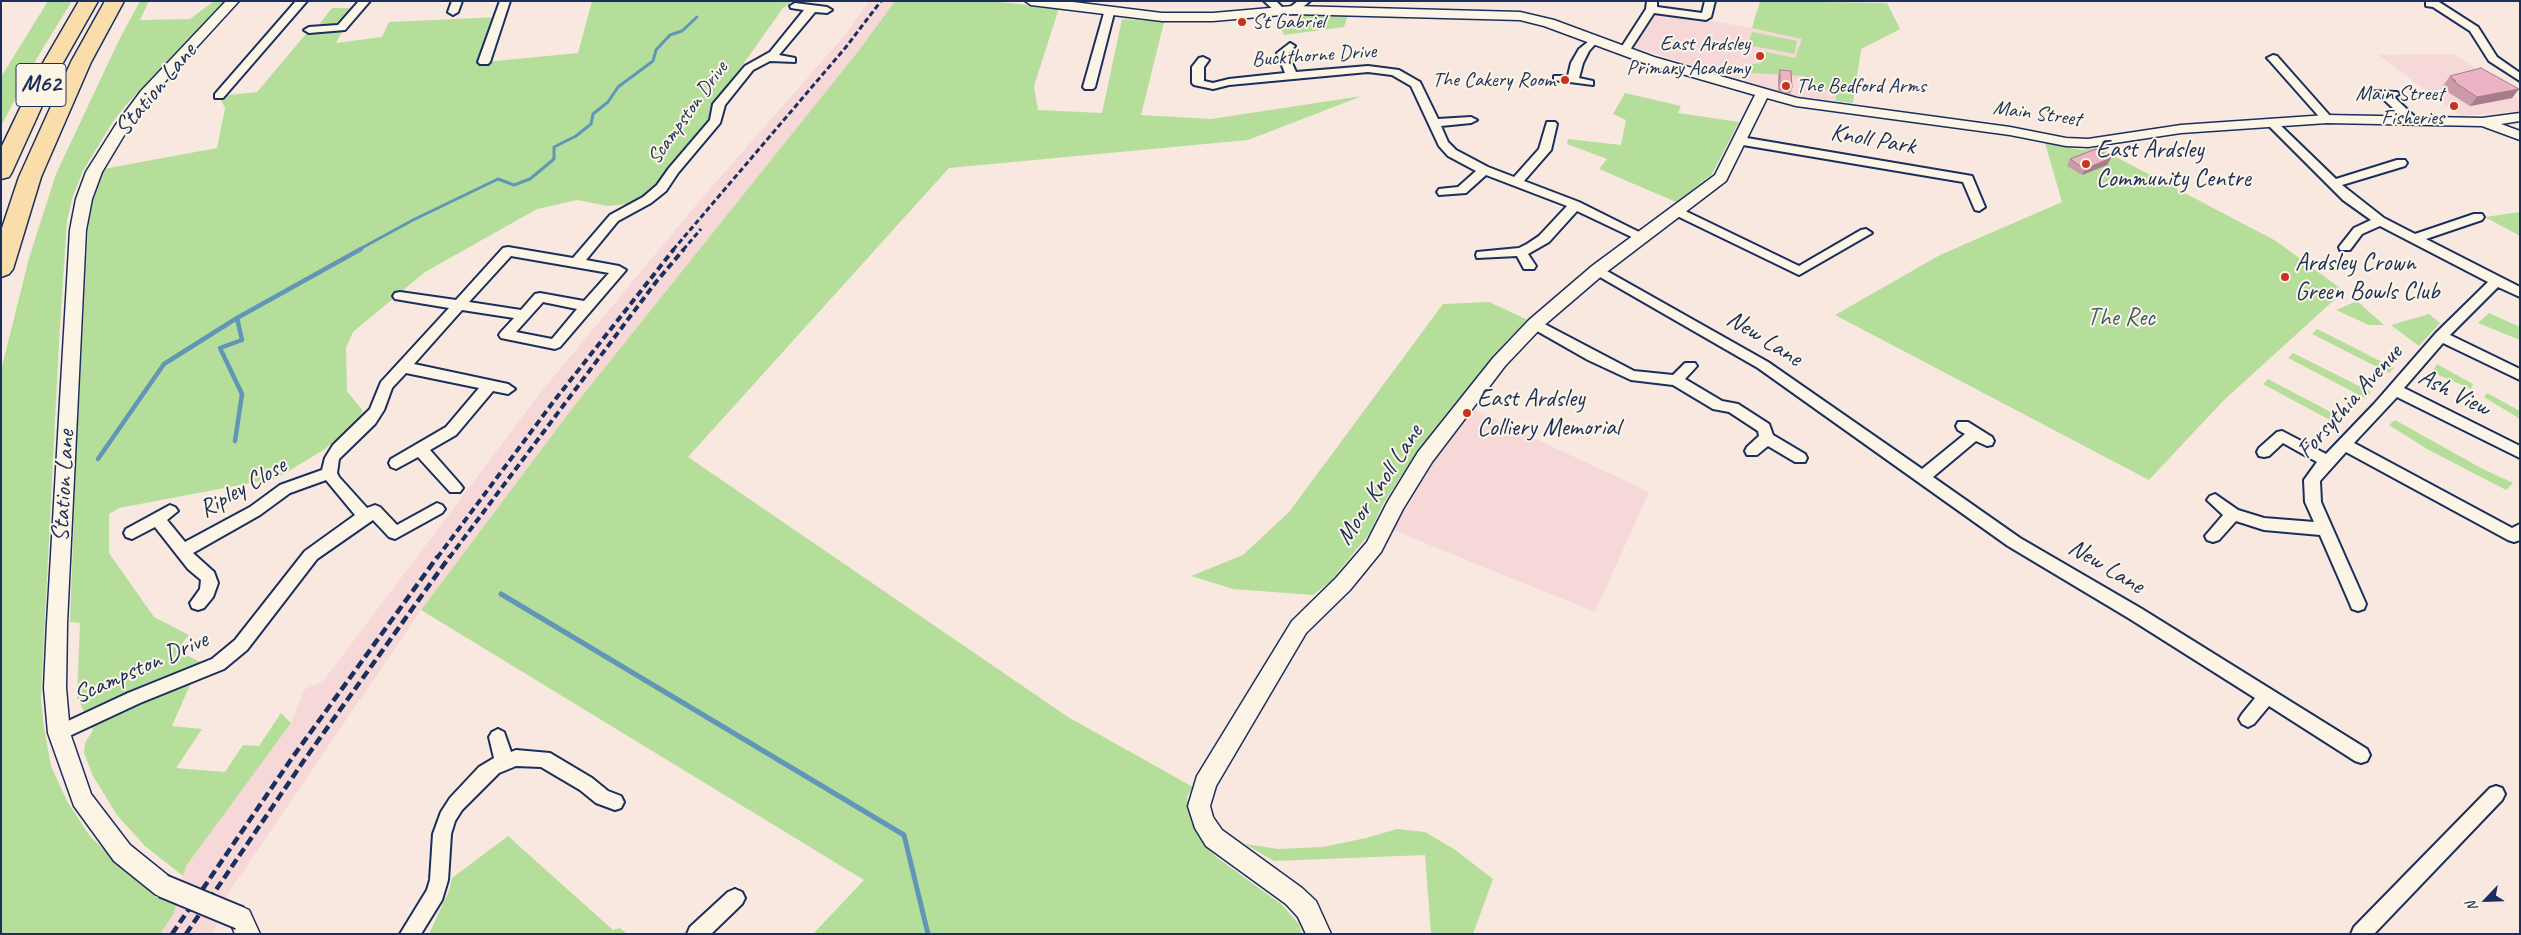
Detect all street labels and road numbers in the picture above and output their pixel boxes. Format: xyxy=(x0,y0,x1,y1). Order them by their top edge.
street label: Station Lane xyxy=(109,38,203,142)
street label: Buckthorne Drive xyxy=(1251,39,1377,73)
street label: Scampston Drive xyxy=(642,57,734,169)
road number: M62 xyxy=(16,64,66,106)
street label: Main Street xyxy=(1991,95,2083,133)
street label: Knoll Park xyxy=(1828,118,1918,162)
street label: New Lane xyxy=(1721,304,1807,374)
street label: Forsythia Avenue xyxy=(2291,339,2409,465)
street label: Ash View xyxy=(2413,362,2495,424)
street label: Moor Knoll Lane xyxy=(1330,419,1430,551)
street label: Station Lane xyxy=(46,429,82,543)
street label: Ripley Close xyxy=(194,451,292,525)
street label: New Lane xyxy=(2063,533,2149,601)
street label: Scampston Drive xyxy=(69,625,213,711)

